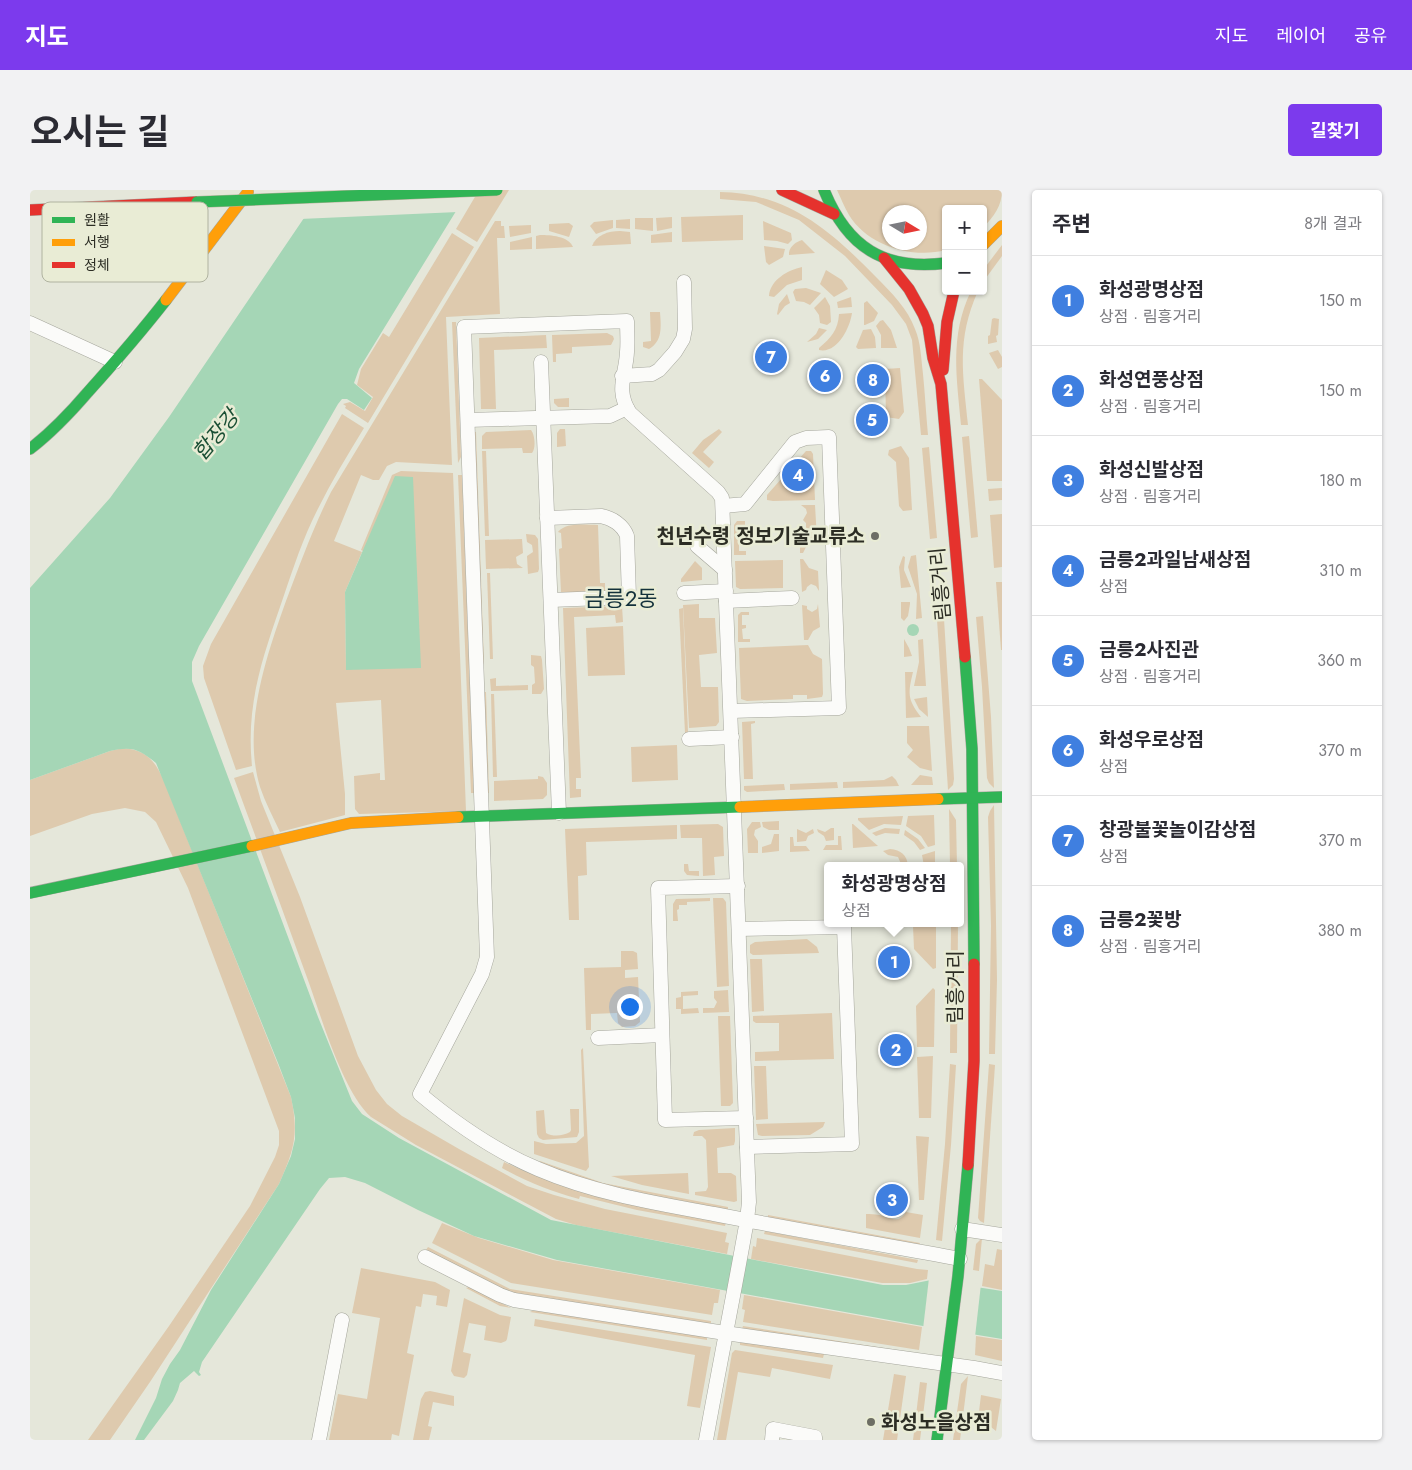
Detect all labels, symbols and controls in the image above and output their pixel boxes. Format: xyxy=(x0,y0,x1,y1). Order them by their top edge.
text: 지도 xyxy=(25,19,69,54)
text: 지도 xyxy=(1215,23,1248,49)
text: 레이어 xyxy=(1276,23,1326,49)
text: 공유 xyxy=(1354,23,1387,49)
button: 길찾기 xyxy=(1288,104,1382,156)
text: 오시는 길 xyxy=(30,107,169,157)
legend xyxy=(42,202,208,282)
north arrow xyxy=(882,205,927,250)
map controls xyxy=(942,205,987,295)
button: + xyxy=(942,205,987,250)
text: 주변 xyxy=(1052,209,1091,239)
text: 원활 xyxy=(84,210,110,230)
text: 8개 결과 xyxy=(1304,212,1362,235)
text: 서행 xyxy=(84,232,110,252)
button: − xyxy=(942,250,987,295)
text: 정체 xyxy=(84,255,110,275)
text: 화성광명상점 xyxy=(1099,276,1204,303)
text: 1 xyxy=(1064,289,1072,312)
text: 150 m xyxy=(1319,289,1362,312)
text: 상점 · 림흥거리 xyxy=(1099,305,1202,328)
pin: 7 xyxy=(755,338,787,376)
pin: 6 xyxy=(809,357,841,395)
pin: 8 xyxy=(857,361,889,399)
text: 화성연풍상점 xyxy=(1099,366,1204,393)
text: 2 xyxy=(1063,379,1073,402)
text: 150 m xyxy=(1319,379,1362,402)
text: 상점 · 림흥거리 xyxy=(1099,395,1202,418)
water label: 합장강 xyxy=(186,401,248,467)
pin: 5 xyxy=(856,401,888,439)
pin: 4 xyxy=(782,456,814,494)
text: 화성신발상점 xyxy=(1099,456,1204,483)
text: 3 xyxy=(1063,469,1073,492)
text: 180 m xyxy=(1319,469,1362,492)
text: 상점 · 림흥거리 xyxy=(1099,485,1202,508)
place label: 천년수령 정보기술교류소 xyxy=(657,522,865,551)
marker: 천년수령 정보기술교류소 xyxy=(869,530,881,542)
street label: 림흥거리 xyxy=(923,546,958,622)
text: 금릉2과일남새상점 xyxy=(1099,546,1251,573)
text: 4 xyxy=(1062,559,1074,582)
text: 310 m xyxy=(1319,559,1362,582)
text: 상점 xyxy=(1099,575,1128,598)
district label: 금릉2동 xyxy=(584,582,658,614)
text: 금릉2사진관 xyxy=(1099,636,1199,663)
text: 5 xyxy=(1063,649,1073,672)
text: 360 m xyxy=(1317,649,1362,672)
text: 상점 · 림흥거리 xyxy=(1099,665,1202,688)
text: 화성우로상점 xyxy=(1099,726,1204,753)
text: 6 xyxy=(1063,739,1073,762)
text: 370 m xyxy=(1318,739,1362,762)
text: 상점 xyxy=(1099,755,1128,778)
text: 창광불꽃놀이감상점 xyxy=(1099,816,1256,843)
text: 7 xyxy=(1063,829,1073,852)
text: 370 m xyxy=(1318,829,1362,852)
text: 상점 xyxy=(1099,845,1128,868)
popup xyxy=(824,862,964,927)
text: 화성광명상점 xyxy=(842,870,946,897)
text: 상점 xyxy=(842,899,871,922)
text: 금릉2꽃방 xyxy=(1099,906,1181,933)
text: 8 xyxy=(1063,919,1073,942)
text: 380 m xyxy=(1318,919,1362,942)
text: 상점 · 림흥거리 xyxy=(1099,935,1202,958)
pin: 1 xyxy=(878,943,910,981)
street label: 림흥거리 xyxy=(941,950,970,1024)
your location xyxy=(617,994,643,1020)
pin: 2 xyxy=(880,1031,912,1069)
pin: 3 xyxy=(876,1181,908,1219)
place label: 화성노을상점 xyxy=(881,1408,991,1437)
marker: 화성노을상점 xyxy=(865,1416,877,1428)

